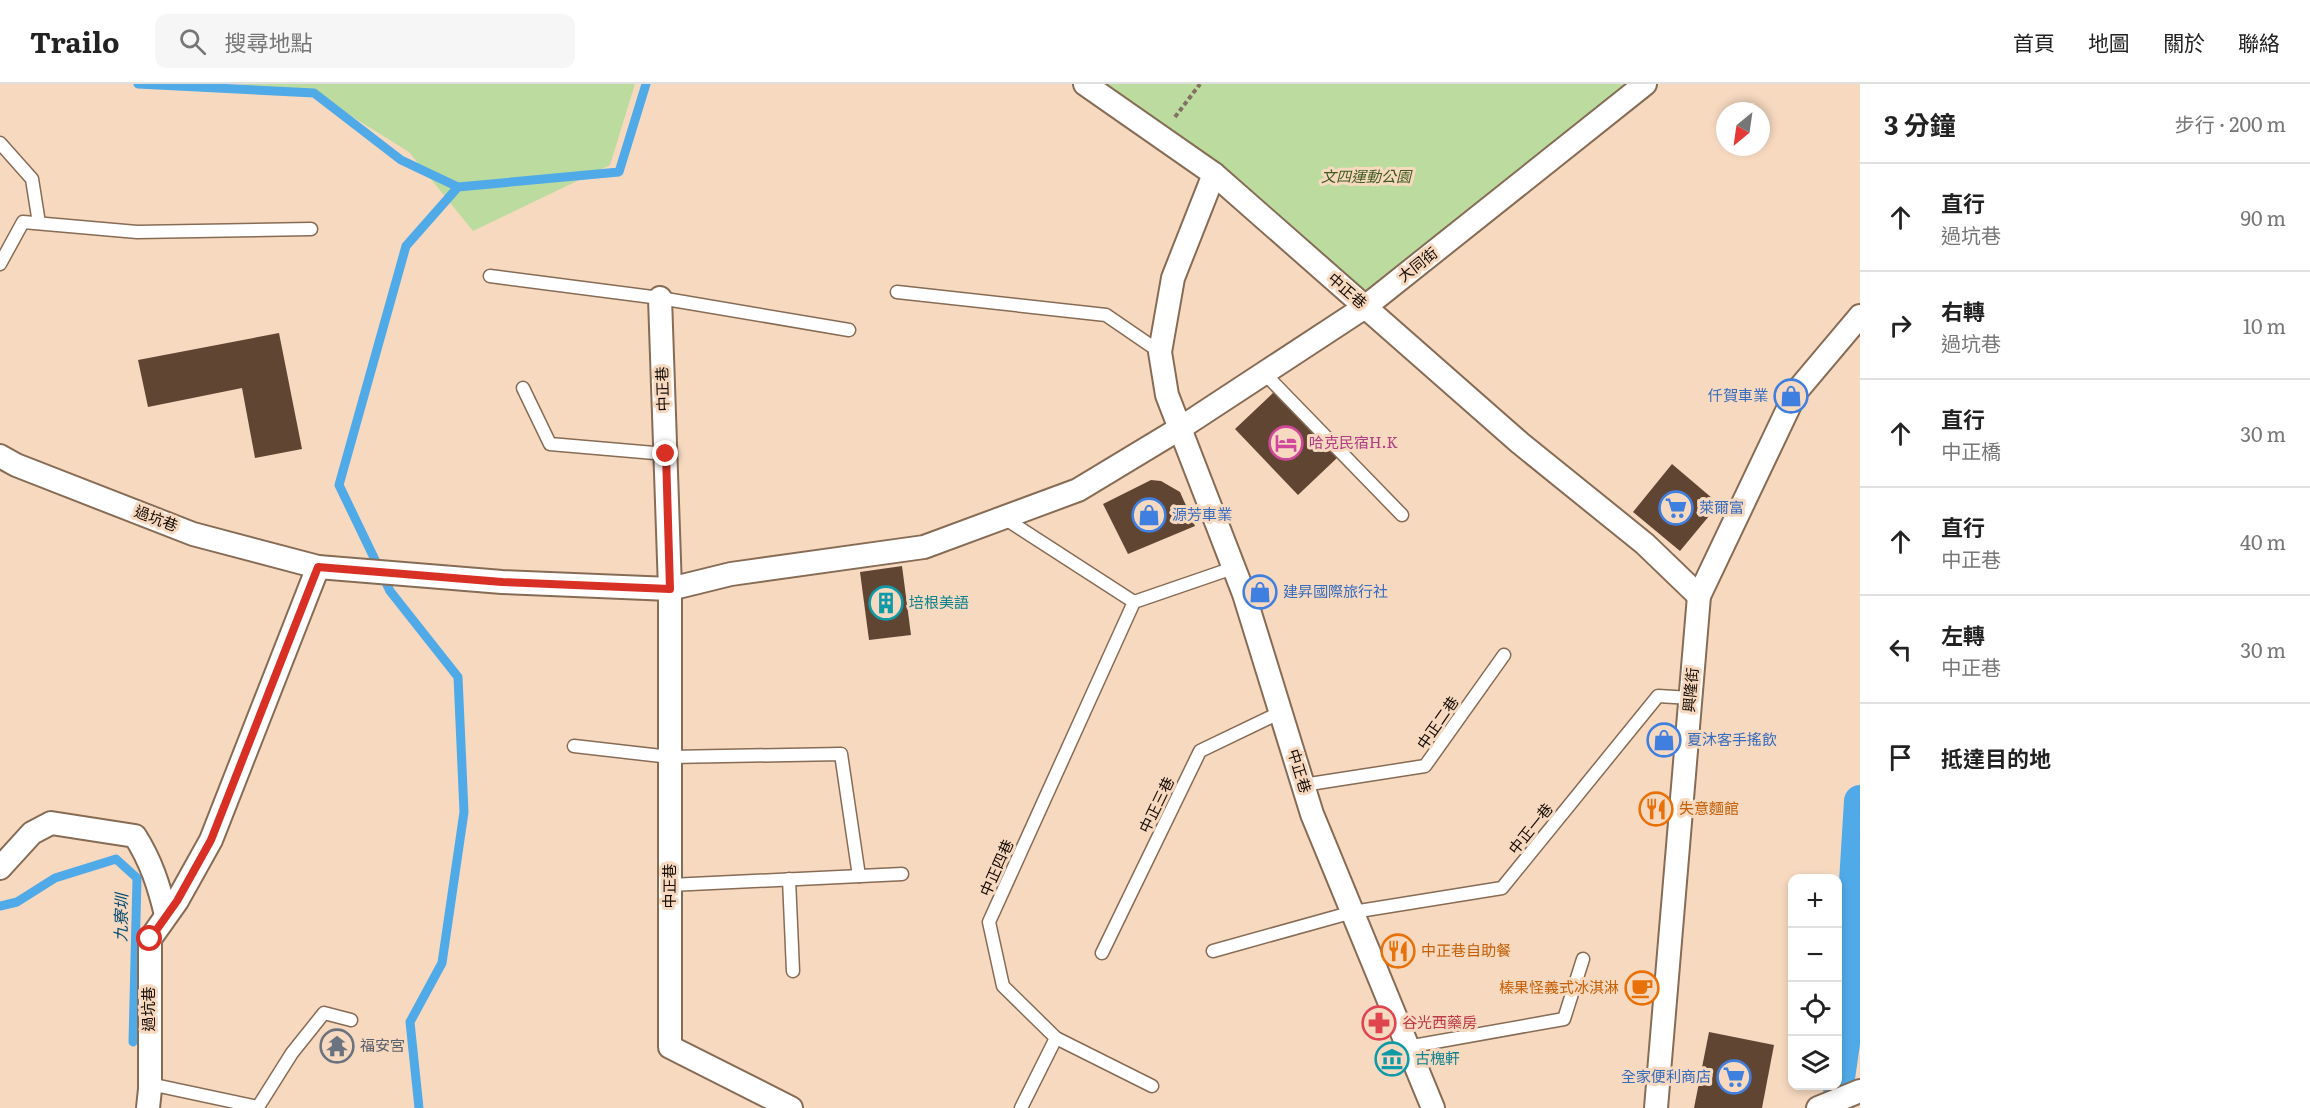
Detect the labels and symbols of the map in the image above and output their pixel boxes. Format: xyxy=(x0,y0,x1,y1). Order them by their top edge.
north arrow xyxy=(1716,102,1770,156)
park label: 文四運動公園 xyxy=(1321,164,1413,187)
street label: 大同街 xyxy=(1392,241,1442,287)
street label: 中正巷 xyxy=(1323,266,1373,313)
street label: 中正巷 xyxy=(649,366,674,412)
shop icon: 仟賀車業 xyxy=(1773,378,1809,414)
place label: 仟賀車業 xyxy=(1708,383,1768,406)
hotel icon: 哈克民宿H.K xyxy=(1268,425,1304,461)
place label: 哈克民宿H.K xyxy=(1309,430,1399,453)
route end xyxy=(652,440,678,466)
supermarket icon: 萊爾富 xyxy=(1658,490,1694,526)
place label: 萊爾富 xyxy=(1699,495,1744,518)
shop icon: 源芳車業 xyxy=(1131,497,1167,533)
street label: 過坑巷 xyxy=(131,499,182,536)
place label: 源芳車業 xyxy=(1172,502,1232,525)
shop icon: 建昇國際旅行社 xyxy=(1242,574,1278,610)
place label: 建昇國際旅行社 xyxy=(1283,579,1388,602)
building icon: 培根美語 xyxy=(868,585,904,621)
place label: 培根美語 xyxy=(909,590,969,613)
street label: 興隆街 xyxy=(1676,666,1703,713)
street label: 中正二巷 xyxy=(1410,691,1463,753)
shop icon: 夏沐客手搖飲 xyxy=(1646,722,1682,758)
place label: 夏沐客手搖飲 xyxy=(1687,727,1777,750)
street label: 中正巷 xyxy=(1283,746,1318,795)
street label: 中正三巷 xyxy=(1132,772,1179,836)
restaurant icon: 失意麵館 xyxy=(1638,791,1674,827)
place label: 失意麵館 xyxy=(1679,796,1739,819)
street label: 中正一巷 xyxy=(1502,797,1558,859)
street label: 中正四巷 xyxy=(973,835,1018,899)
street label: 中正巷 xyxy=(657,863,680,909)
water label: 九寮圳 xyxy=(108,892,132,942)
route start xyxy=(136,925,162,951)
restaurant icon: 中正巷自助餐 xyxy=(1380,933,1416,969)
place label: 中正巷自助餐 xyxy=(1421,938,1511,961)
cafe icon: 榛果怪義式冰淇淋 xyxy=(1624,970,1660,1006)
place label: 榛果怪義式冰淇淋 xyxy=(1499,975,1619,998)
street label: 過坑巷 xyxy=(136,986,159,1032)
pharmacy icon: 谷光西藥房 xyxy=(1361,1005,1397,1041)
place label: 谷光西藥房 xyxy=(1402,1010,1477,1033)
temple icon: 福安宮 xyxy=(319,1028,355,1064)
place label: 福安宮 xyxy=(360,1033,405,1056)
museum icon: 古槐軒 xyxy=(1374,1041,1410,1077)
place label: 古槐軒 xyxy=(1415,1046,1460,1069)
supermarket icon: 全家便利商店 xyxy=(1716,1059,1752,1095)
place label: 全家便利商店 xyxy=(1621,1064,1711,1087)

